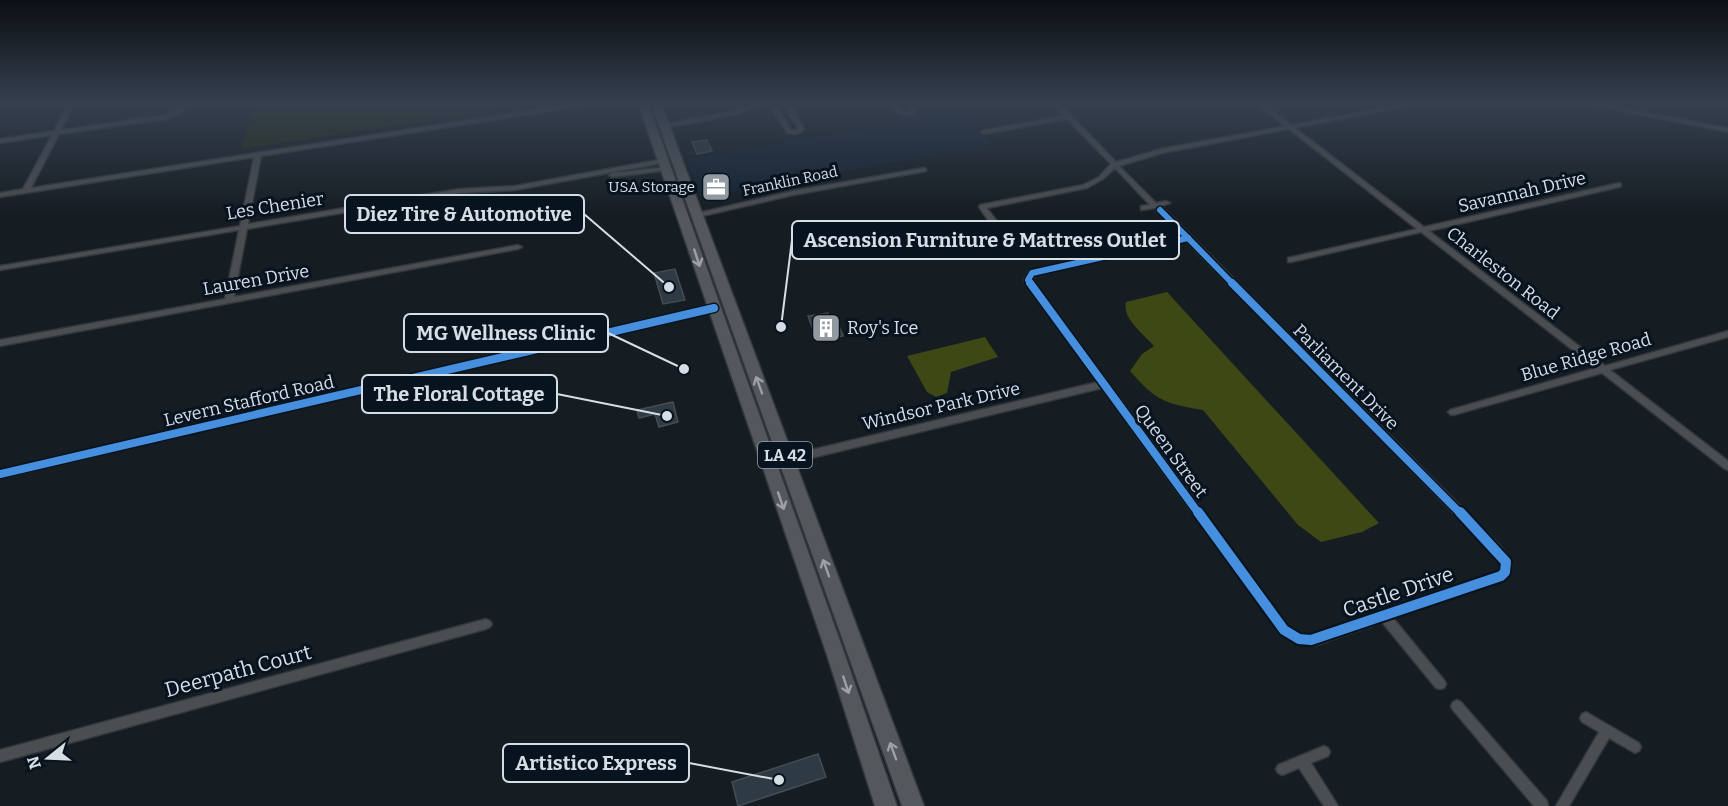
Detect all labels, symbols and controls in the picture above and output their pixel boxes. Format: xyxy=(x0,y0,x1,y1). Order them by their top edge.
street label: Franklin Road xyxy=(741,162,839,200)
street label: Savannah Drive xyxy=(1456,167,1588,217)
office icon: USA Storage xyxy=(700,171,732,203)
place label: USA Storage xyxy=(608,178,695,196)
street label: Les Chenier xyxy=(225,187,325,225)
callout: Diez Tire & Automotive xyxy=(345,195,584,233)
text: Diez Tire & Automotive xyxy=(356,202,572,226)
callout: Ascension Furniture & Mattress Outlet xyxy=(792,221,1179,259)
street label: Charleston Road xyxy=(1442,222,1564,324)
text: Ascension Furniture & Mattress Outlet xyxy=(803,228,1167,252)
one-way arrow xyxy=(692,248,703,267)
street label: Lauren Drive xyxy=(201,260,311,300)
building icon: Roy's Ice xyxy=(810,312,842,344)
callout: MG Wellness Clinic xyxy=(404,314,608,352)
place label: Roy's Ice xyxy=(847,317,918,339)
street label: Parliament Drive xyxy=(1288,319,1404,435)
text: MG Wellness Clinic xyxy=(416,321,596,345)
street label: Blue Ridge Road xyxy=(1518,328,1654,386)
street label: Levern Stafford Road xyxy=(162,371,337,431)
callout: The Floral Cottage xyxy=(362,375,557,413)
one-way arrow xyxy=(752,376,763,395)
street label: Windsor Park Drive xyxy=(860,377,1022,435)
text: The Floral Cottage xyxy=(374,382,544,406)
street label: Queen Street xyxy=(1130,400,1213,502)
road number: LA 42 xyxy=(758,442,812,468)
one-way arrow xyxy=(777,491,788,510)
one-way arrow xyxy=(820,559,831,577)
street label: Castle Drive xyxy=(1339,561,1457,623)
street label: Deerpath Court xyxy=(162,639,314,703)
one-way arrow xyxy=(842,675,853,694)
north arrow xyxy=(18,728,78,788)
one-way arrow xyxy=(886,742,897,761)
callout: Artistico Express xyxy=(503,744,689,782)
text: Artistico Express xyxy=(515,751,677,775)
text: N xyxy=(23,754,45,771)

